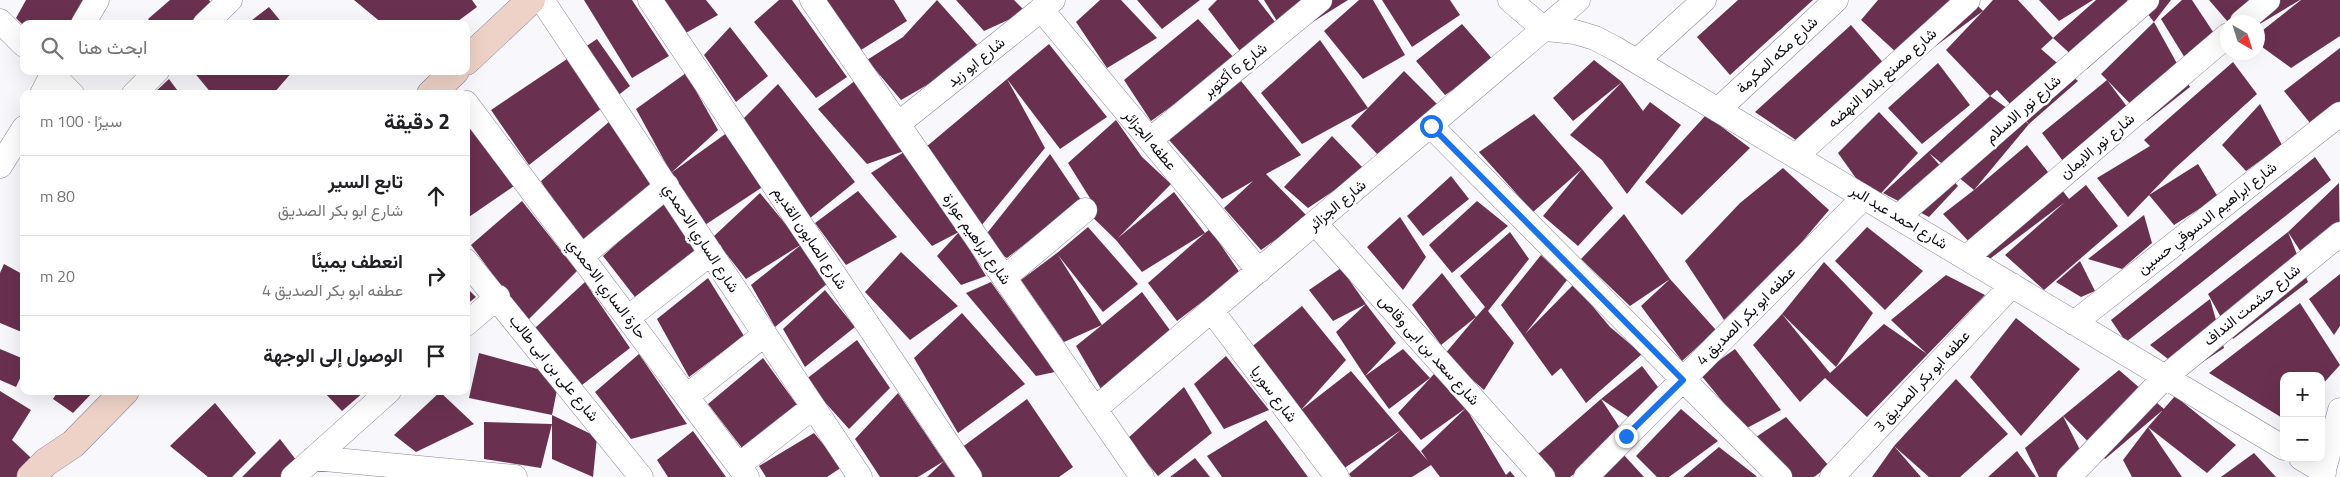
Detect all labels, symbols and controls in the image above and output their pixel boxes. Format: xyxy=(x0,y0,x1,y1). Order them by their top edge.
street label: شارع مكه المكرمة xyxy=(1731,10,1823,99)
north arrow xyxy=(2220,15,2265,60)
search box xyxy=(20,20,470,75)
street label: شارع مصنع بلاط النهضه xyxy=(1822,22,1942,133)
street label: شارع ابو زيد xyxy=(942,31,1010,92)
text: ابحث هنا xyxy=(78,32,147,61)
icon: search xyxy=(38,34,66,62)
street label: شارع 6 أكتوبر xyxy=(1197,36,1272,104)
street label: شارع نور الاسلام xyxy=(1979,69,2066,148)
street label: عطفه الجزائر xyxy=(1117,104,1183,175)
text: 2 دقيقة xyxy=(384,105,450,137)
street label: شارع نور الايمان xyxy=(2054,107,2140,184)
text: سيرًا · 100 m xyxy=(40,109,122,133)
route start xyxy=(1420,115,1443,138)
street label: شارع ابراهيم الدسوقي حسين xyxy=(2132,156,2283,281)
text: تابع السير xyxy=(328,166,403,195)
street label: شارع الجزائر xyxy=(1302,173,1371,237)
street label: شارع احمد عبد البر xyxy=(1845,178,1952,255)
street label: شارع الساري الاحمدي xyxy=(656,179,745,298)
icon: ahead xyxy=(422,182,450,210)
street label: شارع الصابون القديم xyxy=(767,182,854,294)
text: 80 m xyxy=(40,184,75,208)
street label: شارع ابراهيم عوارة xyxy=(937,188,1018,289)
text: شارع ابو بكر الصديق xyxy=(278,198,403,222)
street label: حارة الساري الاحمدي xyxy=(560,234,653,345)
text: انعطف يمينًا xyxy=(311,246,403,275)
street label: شارع حشمت النداف xyxy=(2198,258,2305,351)
street label: عطفه ابو بكر الصديق 4 xyxy=(1691,261,1801,371)
icon: right xyxy=(422,262,450,290)
text: 20 m xyxy=(40,264,75,288)
text: عطفه ابو بكر الصديق 4 xyxy=(262,278,403,302)
street label: شارع سعد بن ابى وقاص xyxy=(1373,289,1486,410)
street label: شارع على بن ابى طالب xyxy=(504,309,605,426)
street label: عطفه ابو بكر الصديق 3 xyxy=(1868,324,1975,437)
text: الوصول إلى الوجهة xyxy=(263,340,403,369)
icon: arrive xyxy=(422,342,450,370)
street label: شارع سوريا xyxy=(1245,361,1303,427)
map controls xyxy=(2280,372,2325,462)
button: + xyxy=(2280,372,2325,417)
button: − xyxy=(2280,417,2325,462)
route end xyxy=(1615,425,1638,448)

